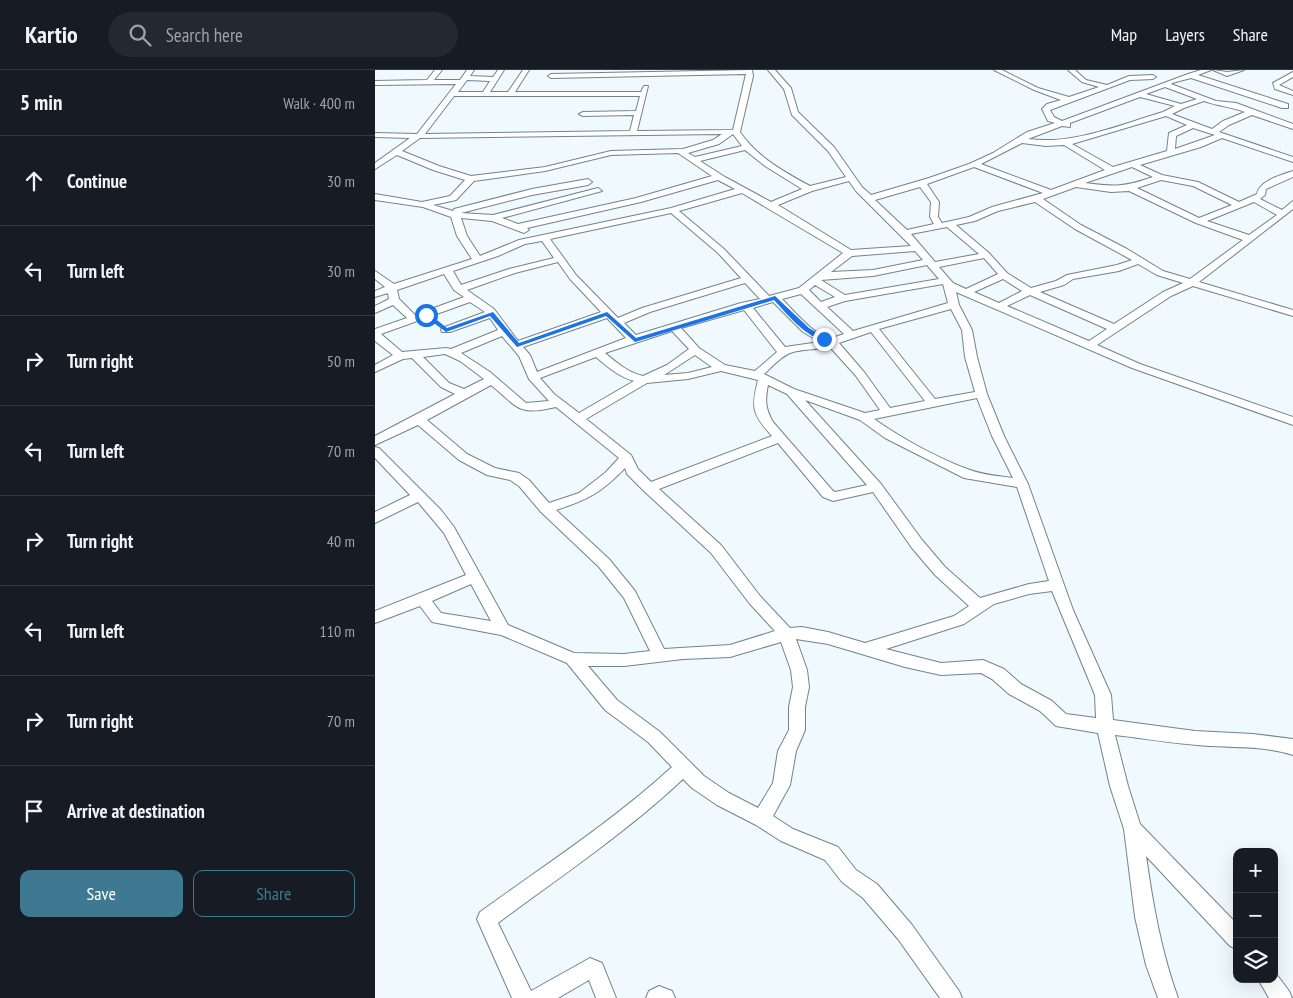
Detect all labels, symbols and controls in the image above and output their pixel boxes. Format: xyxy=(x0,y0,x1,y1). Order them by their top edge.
search box xyxy=(108,12,458,57)
text: Kartio xyxy=(25,19,78,50)
icon: search xyxy=(126,21,154,49)
text: Search here xyxy=(166,23,243,47)
text: Map xyxy=(1111,23,1137,46)
text: Layers xyxy=(1165,23,1205,46)
text: Share xyxy=(1233,23,1268,46)
text: 5 min xyxy=(20,89,62,116)
text: Walk · 400 m xyxy=(283,93,355,113)
icon: ahead xyxy=(20,167,48,195)
text: Continue xyxy=(67,169,127,193)
text: 30 m xyxy=(327,171,355,191)
icon: left xyxy=(20,257,48,285)
text: Turn left xyxy=(67,259,124,283)
text: 30 m xyxy=(327,261,355,281)
route start xyxy=(415,304,438,327)
route end xyxy=(813,328,836,351)
icon: right xyxy=(20,347,48,375)
text: Turn right xyxy=(67,349,133,373)
text: 50 m xyxy=(327,351,355,371)
icon: left xyxy=(20,437,48,465)
text: Turn left xyxy=(67,439,124,463)
text: 70 m xyxy=(327,441,355,461)
icon: right xyxy=(20,527,48,555)
text: Turn right xyxy=(67,529,133,553)
text: 40 m xyxy=(327,531,355,551)
icon: left xyxy=(20,617,48,645)
text: Turn left xyxy=(67,619,124,643)
text: 110 m xyxy=(320,621,355,641)
icon: right xyxy=(20,707,48,735)
text: Turn right xyxy=(67,709,133,733)
text: 70 m xyxy=(327,711,355,731)
icon: arrive xyxy=(20,797,48,825)
text: Arrive at destination xyxy=(67,799,205,823)
map controls xyxy=(1233,848,1278,983)
button: + xyxy=(1233,848,1278,893)
button: Save xyxy=(20,870,183,917)
button: Share xyxy=(193,870,355,917)
button: − xyxy=(1233,893,1278,938)
button: layers xyxy=(1233,938,1278,983)

